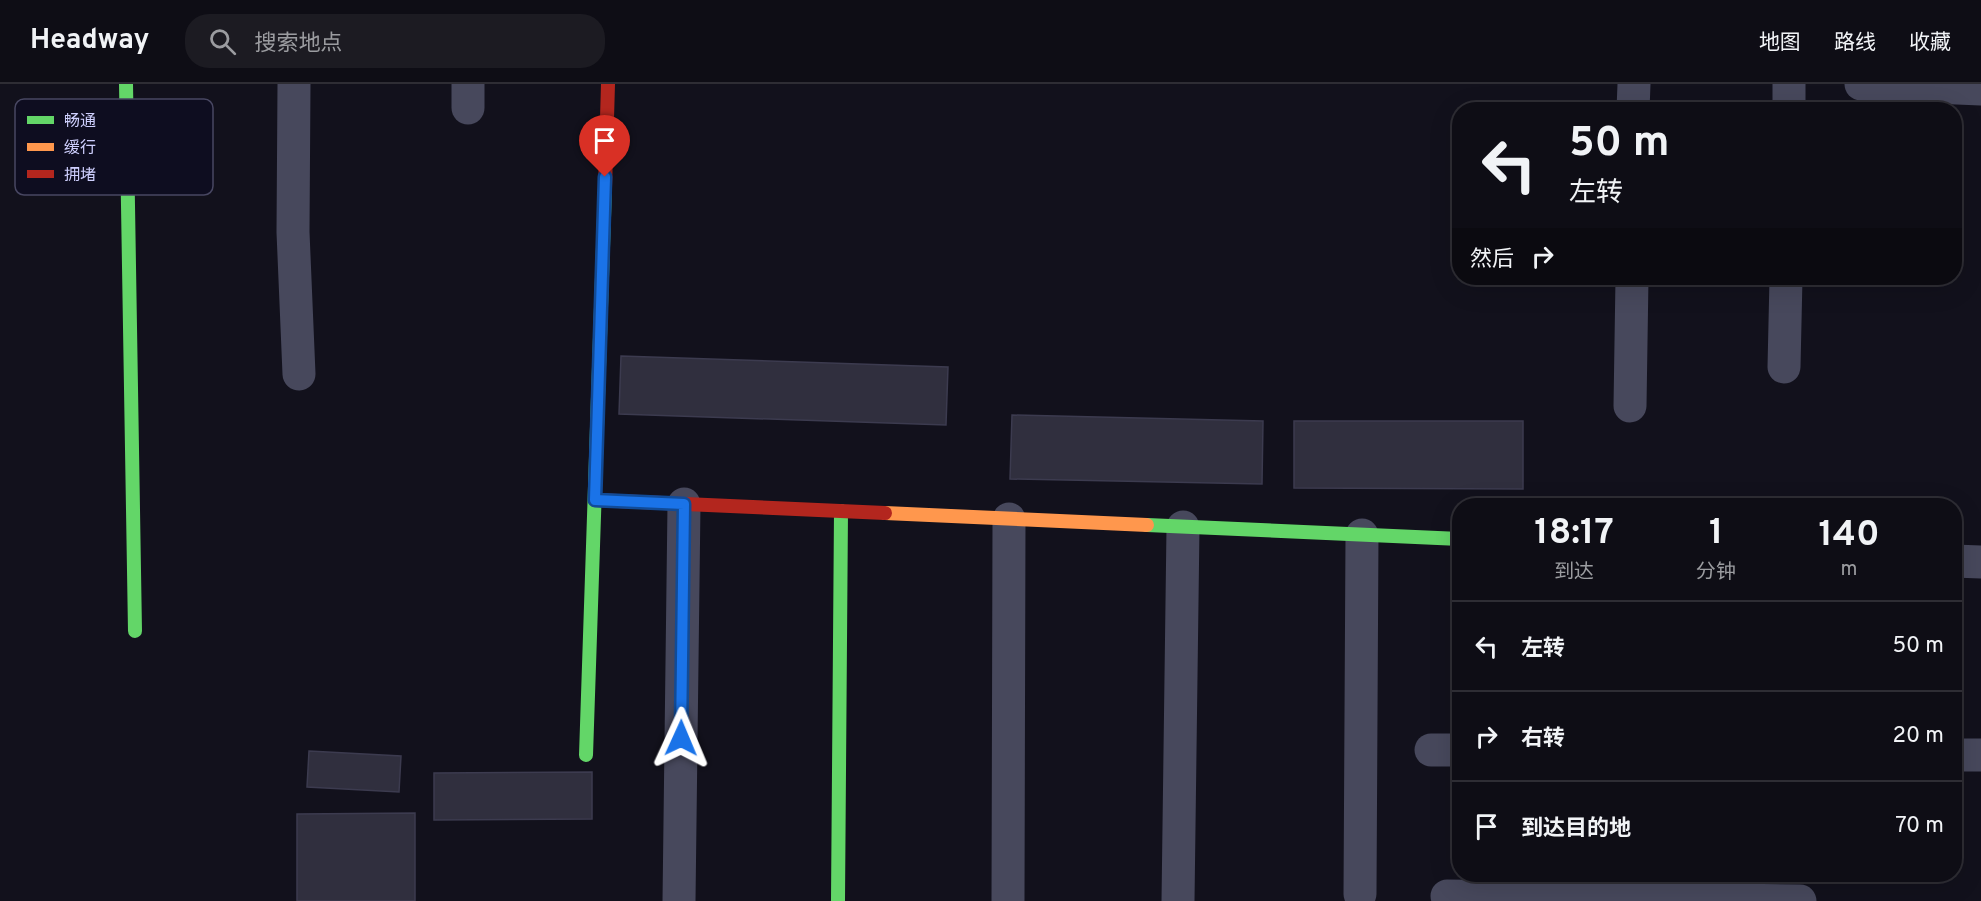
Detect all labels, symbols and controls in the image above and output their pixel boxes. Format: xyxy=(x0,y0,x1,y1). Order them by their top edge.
search box xyxy=(185,14,605,68)
text: Headway xyxy=(30,23,149,59)
icon: search xyxy=(206,25,239,58)
text: 地图 xyxy=(1759,30,1801,57)
text: 路线 xyxy=(1834,30,1876,57)
text: 收藏 xyxy=(1909,30,1951,57)
text: 搜索地点 xyxy=(254,31,343,58)
legend xyxy=(15,99,213,195)
text: 畅通 xyxy=(64,112,96,132)
pin xyxy=(579,115,630,177)
text: 50 m xyxy=(1569,118,1670,171)
icon: arrive xyxy=(588,124,621,157)
icon: left xyxy=(1470,126,1548,204)
text: 缓行 xyxy=(64,139,96,159)
text: 拥堵 xyxy=(64,166,96,186)
text: 左转 xyxy=(1569,177,1623,211)
icon: right xyxy=(1526,240,1559,273)
text: 然后 xyxy=(1470,247,1514,274)
text: 18:17 xyxy=(1534,511,1614,557)
text: 1 xyxy=(1709,511,1723,557)
text: 140 xyxy=(1818,513,1880,559)
text: m xyxy=(1841,557,1858,583)
text: 到达 xyxy=(1554,560,1594,586)
text: 分钟 xyxy=(1696,560,1736,586)
icon: left xyxy=(1470,630,1503,663)
text: 50 m xyxy=(1892,633,1944,660)
text: 左转 xyxy=(1521,636,1565,663)
position arrow xyxy=(649,706,713,770)
icon: right xyxy=(1470,720,1503,753)
text: 20 m xyxy=(1893,723,1944,750)
text: 右转 xyxy=(1521,726,1565,753)
icon: arrive xyxy=(1470,810,1503,843)
text: 70 m xyxy=(1895,813,1944,840)
text: 到达目的地 xyxy=(1521,816,1631,843)

